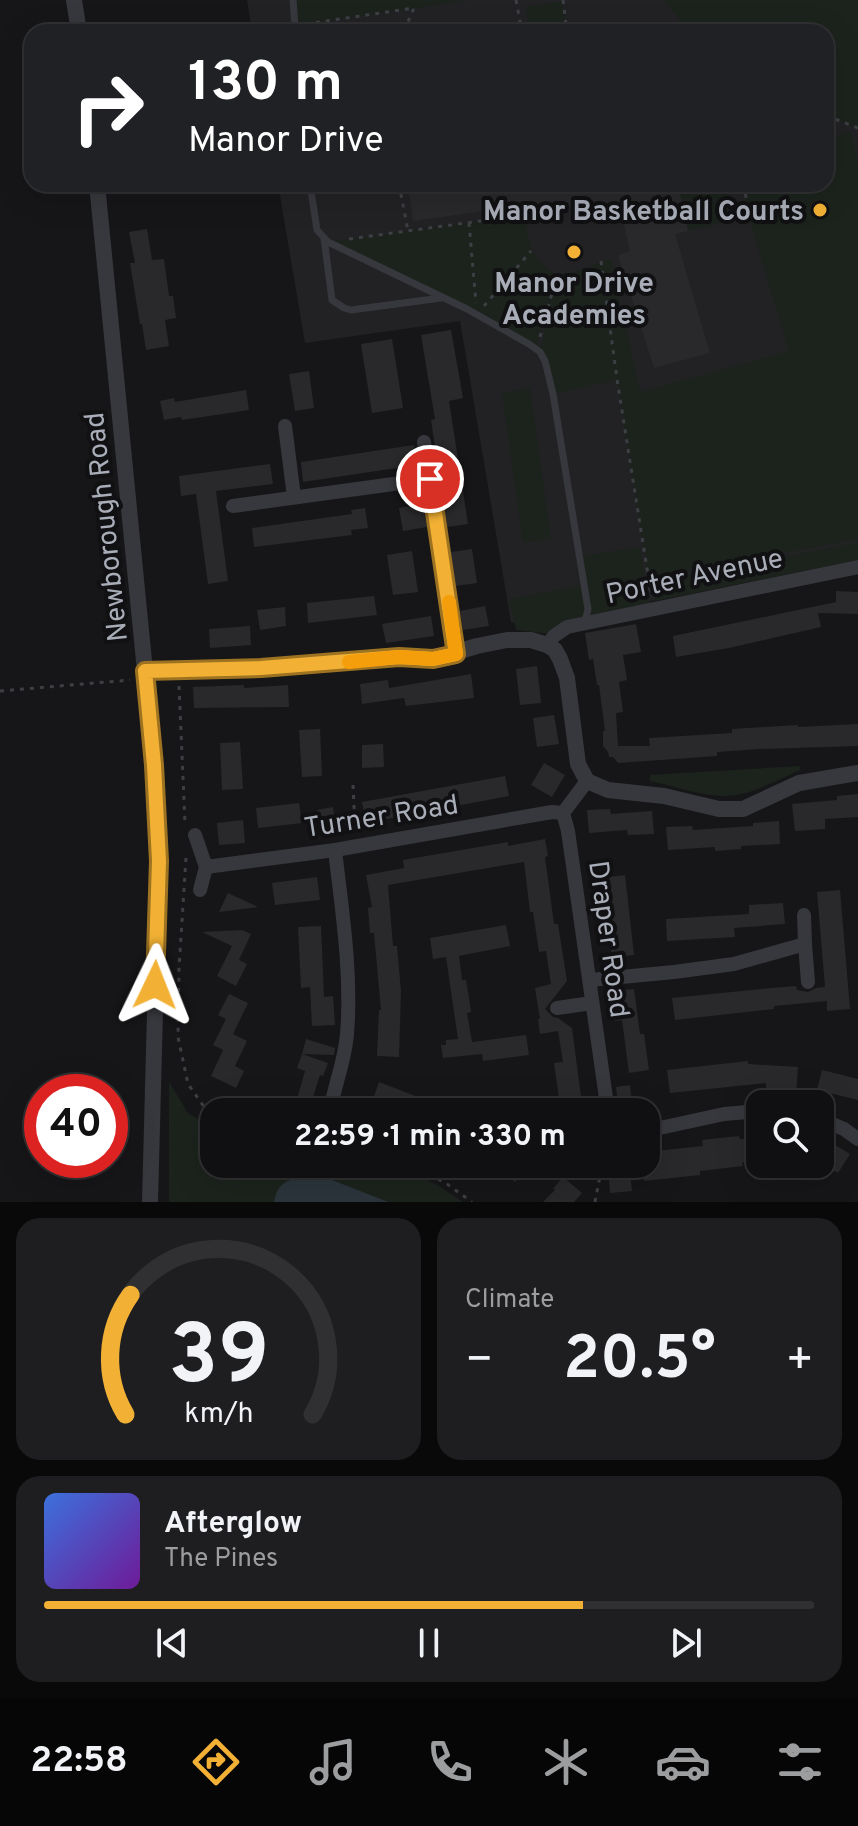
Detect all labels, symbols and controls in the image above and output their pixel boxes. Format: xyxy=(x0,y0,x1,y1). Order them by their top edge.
text: 130 m xyxy=(188,50,343,120)
icon: right xyxy=(56,56,160,160)
text: Manor Drive xyxy=(188,119,384,165)
place label: Manor Basketball Courts xyxy=(483,195,804,231)
marker: Manor Basketball Courts xyxy=(811,201,829,219)
marker: Manor Drive Academies xyxy=(565,243,583,261)
place label: Manor Drive Academies xyxy=(494,267,654,335)
street label: Newborough Road xyxy=(78,410,138,643)
pin xyxy=(396,445,464,513)
icon: arrive xyxy=(408,457,452,501)
street label: Porter Avenue xyxy=(603,542,786,614)
street label: Turner Road xyxy=(302,788,461,848)
street label: Draper Road xyxy=(578,858,636,1020)
position arrow xyxy=(113,943,197,1027)
speed limit sign: 40 xyxy=(24,1074,128,1178)
map controls xyxy=(746,1090,834,1178)
button: search xyxy=(746,1090,834,1178)
text: 22:59 · 1 min · 330 m xyxy=(294,1119,566,1156)
text: Climate xyxy=(465,1284,554,1317)
text: 39 xyxy=(168,1308,269,1413)
text: 20.5° xyxy=(563,1324,716,1400)
text: − xyxy=(465,1334,493,1390)
text: + xyxy=(786,1334,814,1390)
text: km/h xyxy=(184,1397,253,1433)
text: Afterglow xyxy=(164,1506,302,1543)
text: The Pines xyxy=(164,1543,278,1576)
icon: previous xyxy=(150,1621,194,1665)
icon: pause xyxy=(407,1621,451,1665)
icon: next xyxy=(664,1621,708,1665)
icon: directions xyxy=(188,1734,244,1790)
icon: music xyxy=(305,1734,361,1790)
icon: phone xyxy=(422,1734,478,1790)
icon: climate xyxy=(538,1734,594,1790)
icon: car xyxy=(655,1734,711,1790)
icon: filters xyxy=(772,1734,828,1790)
text: 22:58 xyxy=(30,1739,128,1785)

